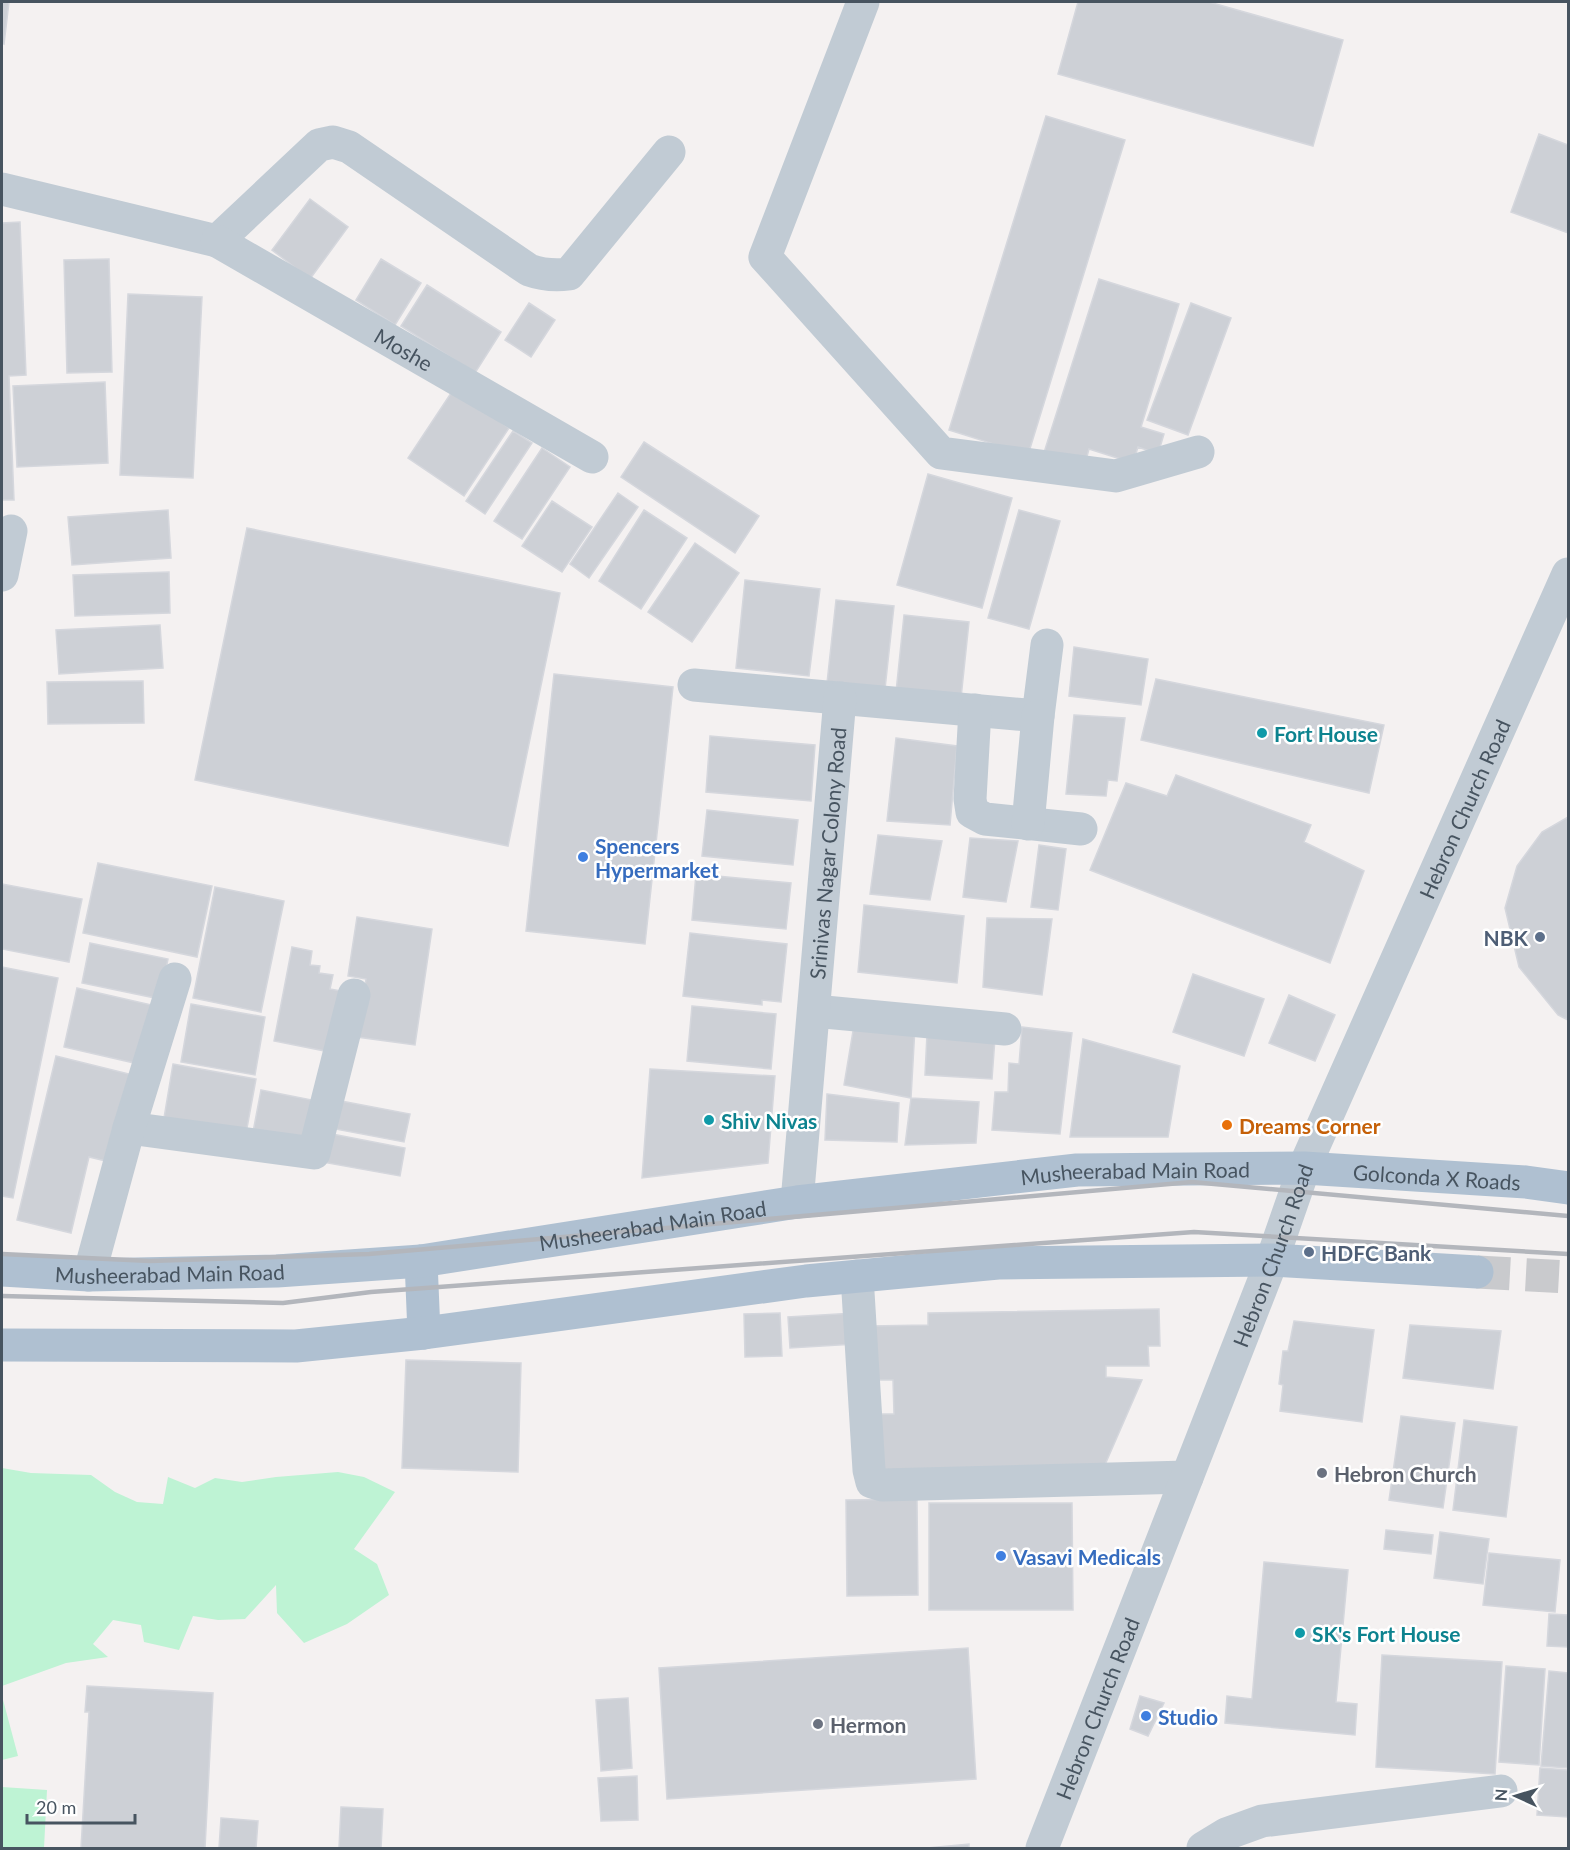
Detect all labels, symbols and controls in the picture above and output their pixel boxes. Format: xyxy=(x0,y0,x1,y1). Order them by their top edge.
street label: Moshe xyxy=(371,322,438,375)
street label: Hebron Church Road xyxy=(1413,715,1514,902)
place label: Fort House xyxy=(1274,721,1378,746)
street label: Srinivas Nagar Colony Road xyxy=(804,726,850,980)
marker: Fort House xyxy=(1255,726,1269,740)
place label: Spencers Hypermarket xyxy=(595,833,719,882)
marker: Spencers Hypermarket xyxy=(576,850,590,864)
place label: NBK xyxy=(1484,925,1529,950)
marker: NBK xyxy=(1533,930,1547,944)
place label: Shiv Nivas xyxy=(721,1108,817,1133)
marker: Shiv Nivas xyxy=(702,1113,716,1127)
place label: Dreams Corner xyxy=(1239,1113,1381,1138)
marker: Dreams Corner xyxy=(1220,1118,1234,1132)
street label: Musheerabad Main Road xyxy=(1019,1156,1250,1189)
street label: Golconda X Roads xyxy=(1352,1159,1521,1194)
street label: Hebron Church Road xyxy=(1227,1160,1317,1350)
street label: Musheerabad Main Road xyxy=(537,1195,768,1255)
place label: HDFC Bank xyxy=(1321,1240,1432,1265)
marker: HDFC Bank xyxy=(1302,1245,1316,1259)
street label: Musheerabad Main Road xyxy=(54,1258,286,1288)
place label: Hebron Church xyxy=(1334,1461,1477,1486)
marker: Hebron Church xyxy=(1315,1466,1329,1480)
place label: Vasavi Medicals xyxy=(1012,1544,1161,1569)
marker: Vasavi Medicals xyxy=(994,1549,1008,1563)
street label: Hebron Church Road xyxy=(1050,1614,1143,1803)
place label: SK's Fort House xyxy=(1312,1621,1460,1646)
marker: SK's Fort House xyxy=(1293,1626,1307,1640)
place label: Studio xyxy=(1158,1704,1218,1729)
marker: Studio xyxy=(1139,1709,1153,1723)
place label: Hermon xyxy=(830,1712,906,1737)
marker: Hermon xyxy=(811,1717,825,1731)
north arrow xyxy=(1486,1766,1546,1826)
scale bar xyxy=(27,1787,135,1825)
text: N xyxy=(1491,1788,1510,1802)
text: 20 m xyxy=(36,1796,76,1818)

